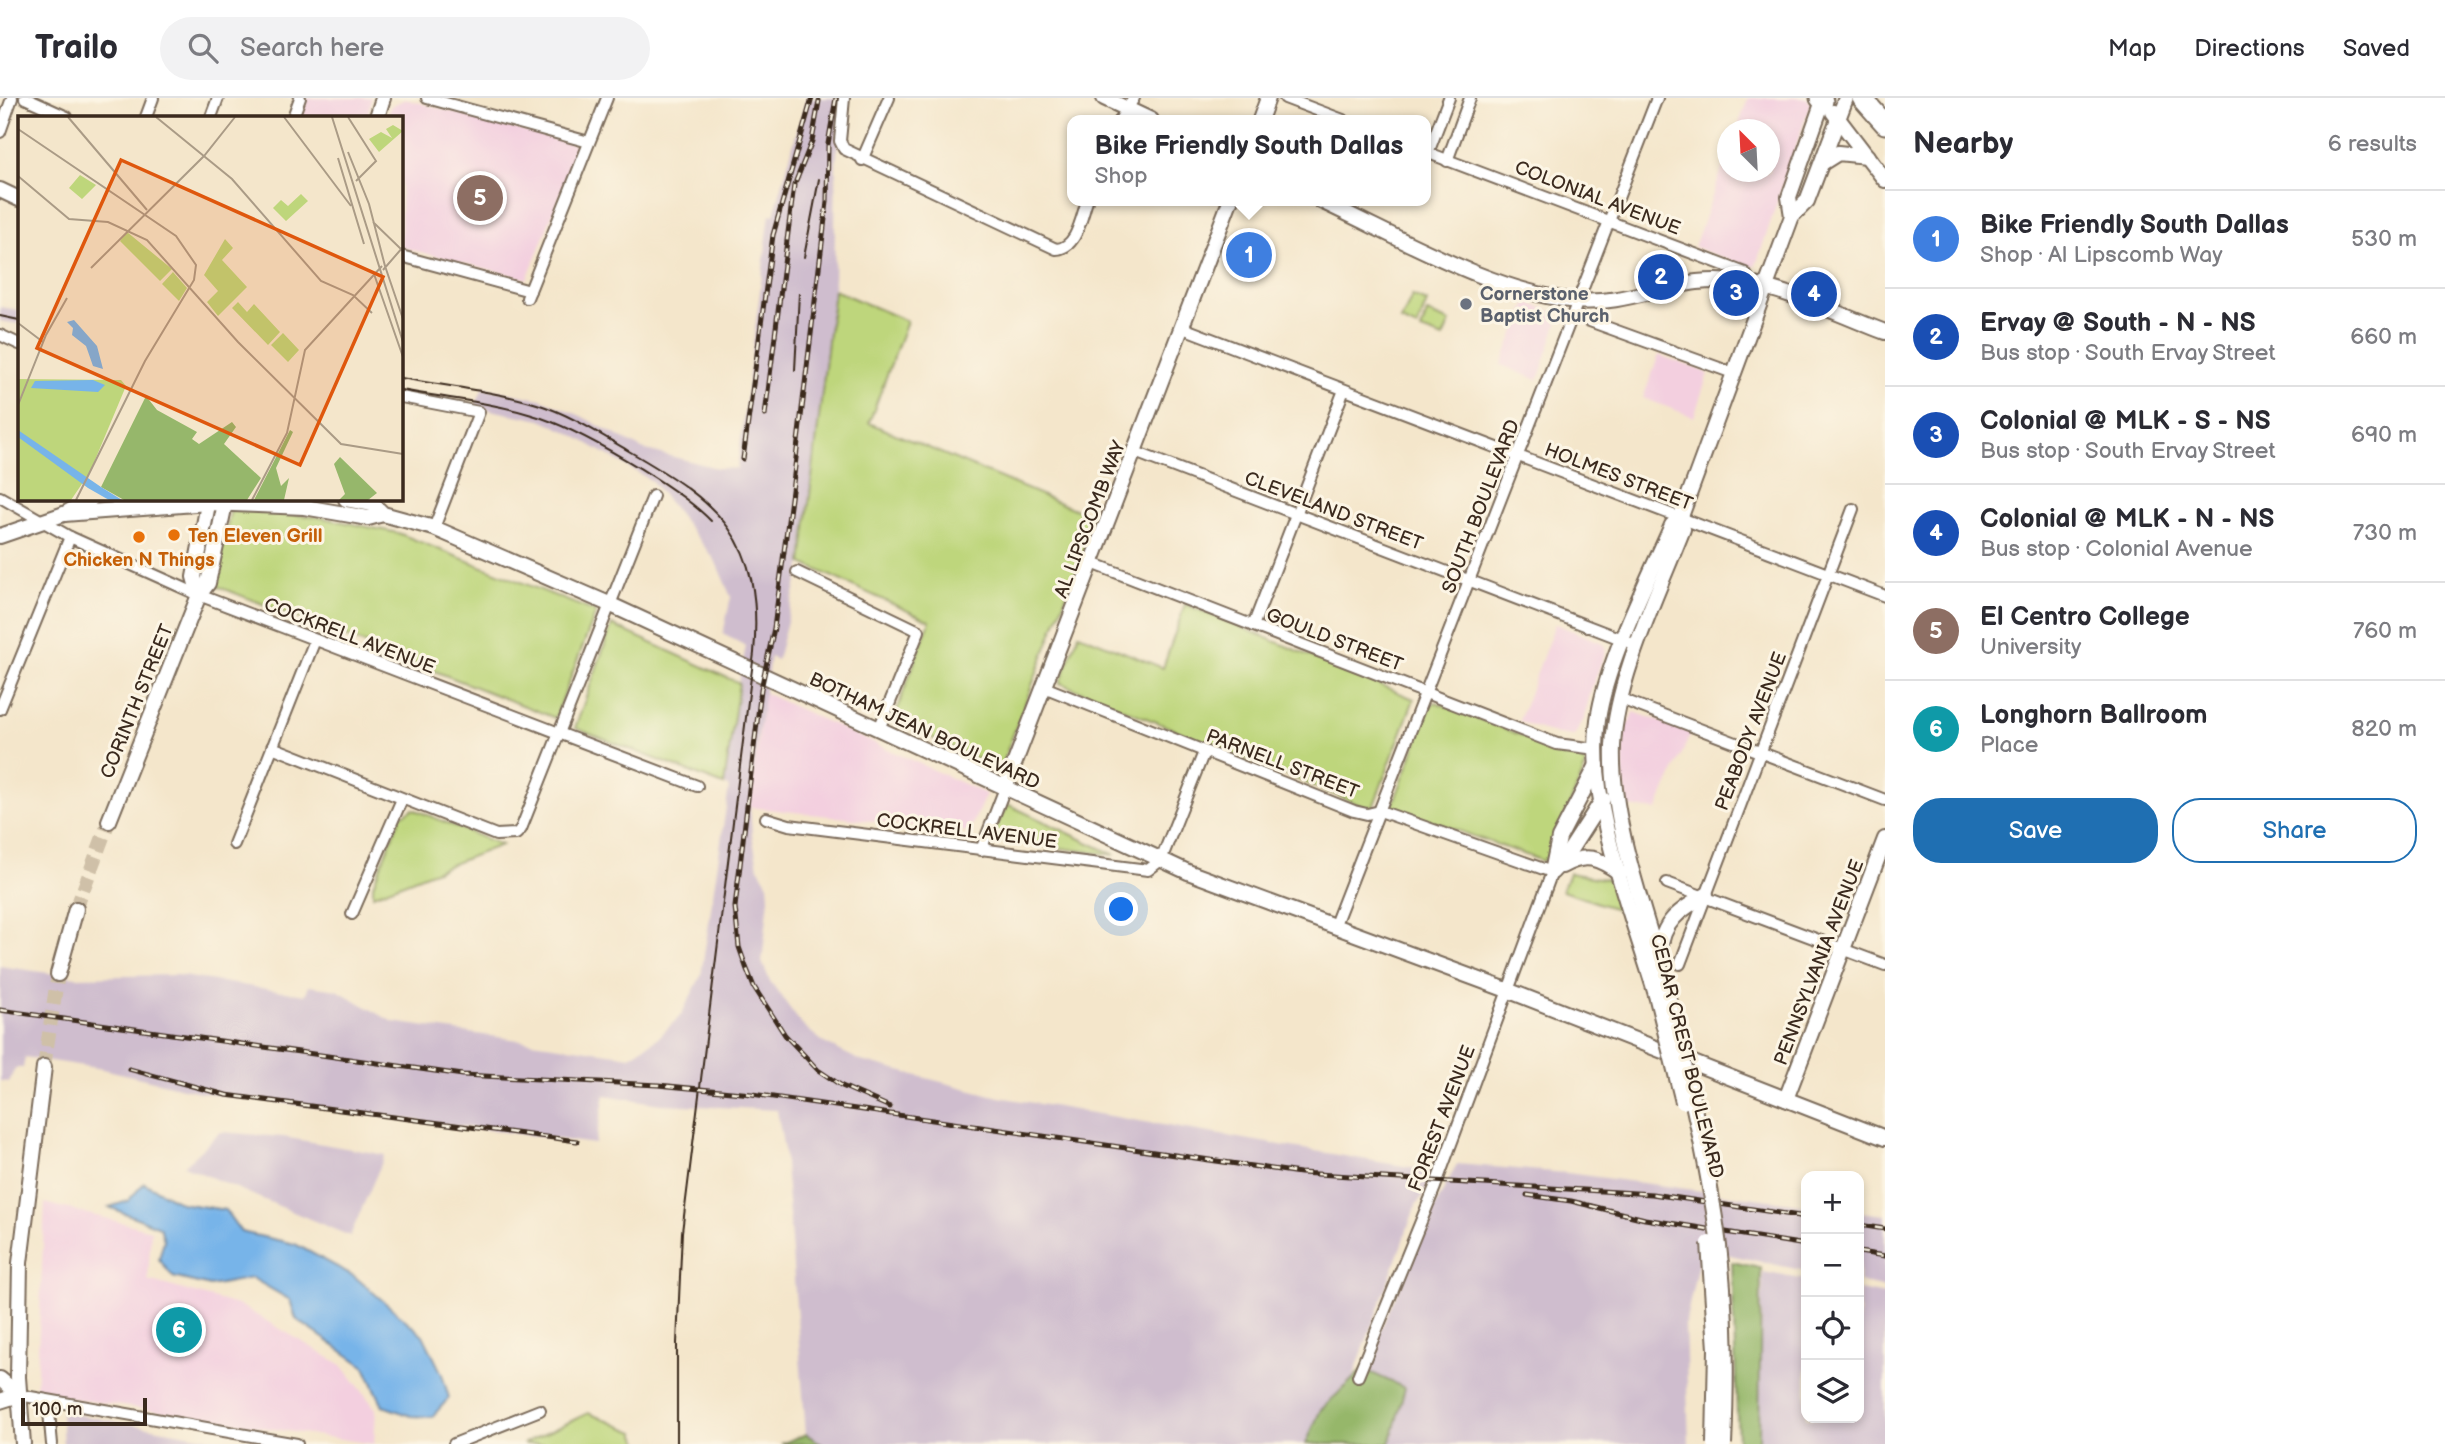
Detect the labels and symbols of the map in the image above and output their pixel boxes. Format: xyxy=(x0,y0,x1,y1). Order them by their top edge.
inset map xyxy=(18,116,402,500)
north arrow xyxy=(1717,119,1780,182)
street label: COLONIAL AVENUE xyxy=(1511,156,1684,241)
pin: 5 xyxy=(457,172,503,224)
pin: 1 xyxy=(1226,229,1272,281)
pin: 2 xyxy=(1638,251,1684,303)
pin: 3 xyxy=(1713,267,1759,319)
pin: 4 xyxy=(1791,268,1837,320)
place label: Cornerstone Baptist Church xyxy=(1480,283,1609,328)
marker: Cornerstone Baptist Church xyxy=(1458,296,1474,312)
street label: SOUTH BOULEVARD xyxy=(1438,416,1525,597)
street label: AL LIPSCOMB WAY xyxy=(1050,437,1131,601)
street label: HOLMES STREET xyxy=(1541,439,1696,516)
street label: CLEVELAND STREET xyxy=(1241,467,1426,556)
place label: Ten Eleven Grill xyxy=(188,525,322,548)
marker: Ten Eleven Grill xyxy=(166,527,182,543)
marker: Chicken N Things xyxy=(131,529,147,545)
place label: Chicken N Things xyxy=(63,549,215,572)
street label: COCKRELL AVENUE xyxy=(261,593,438,680)
street label: GOULD STREET xyxy=(1263,604,1407,677)
street label: CORINTH STREET xyxy=(96,621,179,782)
street label: PEABODY AVENUE xyxy=(1711,649,1792,814)
street label: BOTHAM JEAN BOULEVARD xyxy=(805,668,1043,795)
street label: PARNELL STREET xyxy=(1203,725,1363,804)
street label: COCKRELL AVENUE xyxy=(875,809,1058,854)
street label: PENNSYLVANIA AVENUE xyxy=(1770,856,1869,1069)
your location xyxy=(1104,892,1138,926)
street label: CEDAR CREST BOULEVARD xyxy=(1645,932,1728,1181)
street label: FOREST AVENUE xyxy=(1404,1042,1481,1195)
pin: 6 xyxy=(156,1304,202,1356)
scale bar xyxy=(21,1395,147,1427)

